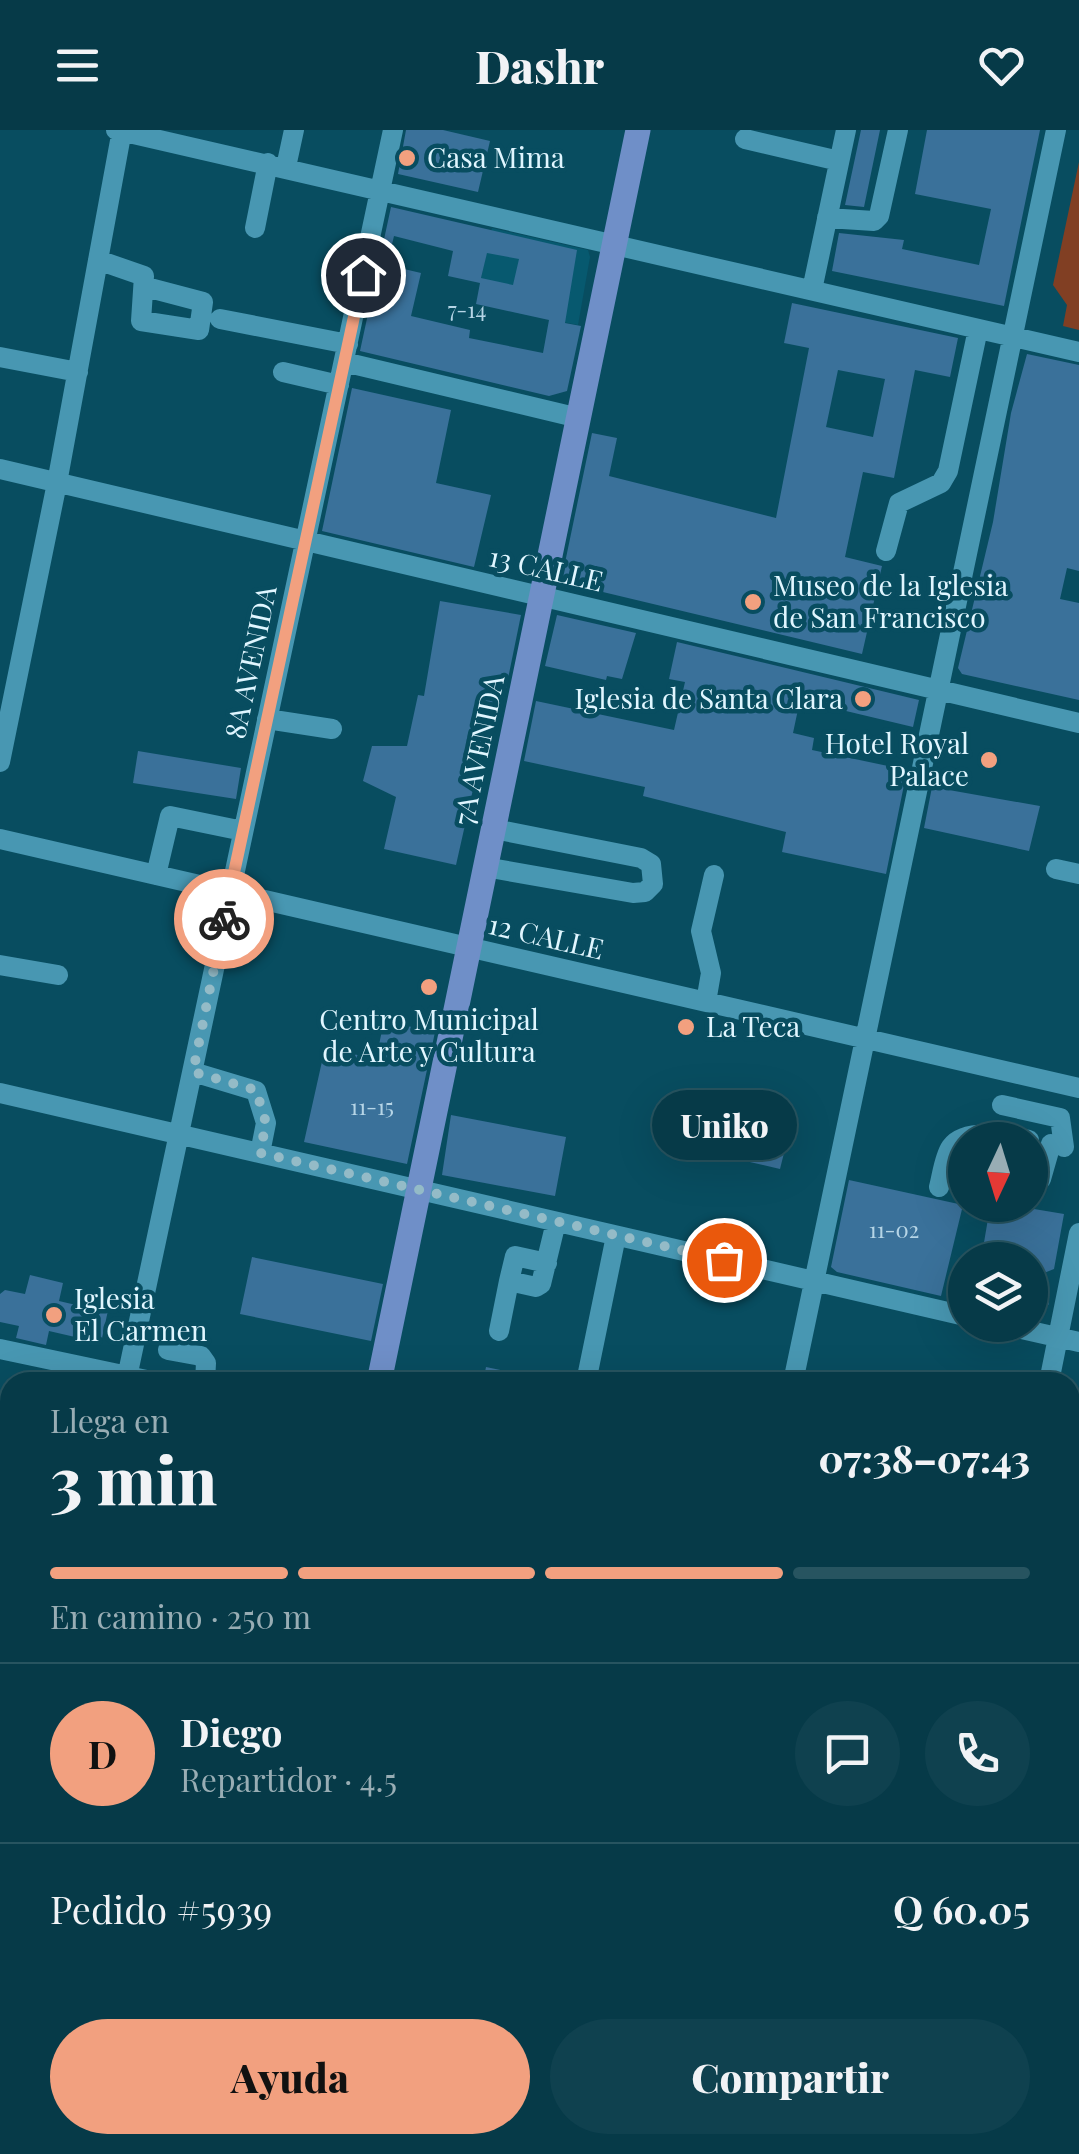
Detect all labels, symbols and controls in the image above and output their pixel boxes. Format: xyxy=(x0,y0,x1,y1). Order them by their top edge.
text: Dashr xyxy=(475,35,604,95)
icon: menu xyxy=(50,38,105,93)
icon: heart xyxy=(974,38,1029,93)
place label: Casa Mima xyxy=(427,138,565,175)
marker: Casa Mima xyxy=(396,147,418,169)
pin xyxy=(321,233,406,318)
icon: home xyxy=(336,248,391,303)
house number: 7-14 xyxy=(448,294,486,324)
street label: 13 CALLE xyxy=(486,536,607,599)
place label: Museo de la Iglesia de San Francisco xyxy=(773,566,1008,635)
street label: 8A AVENIDA xyxy=(215,581,284,742)
marker: Museo de la Iglesia de San Francisco xyxy=(742,591,764,613)
street label: 7A AVENIDA xyxy=(444,671,512,828)
place label: Iglesia de Santa Clara xyxy=(574,679,843,716)
marker: Iglesia de Santa Clara xyxy=(852,688,874,710)
place label: Hotel Royal Palace xyxy=(825,724,969,793)
marker: Hotel Royal Palace xyxy=(978,749,1000,771)
courier xyxy=(174,869,274,969)
icon: bike xyxy=(197,892,252,947)
street label: 12 CALLE xyxy=(485,904,608,967)
marker: Centro Municipal de Arte y Cultura xyxy=(418,976,440,998)
place label: Centro Municipal de Arte y Cultura xyxy=(319,1000,539,1069)
place label: La Teca xyxy=(706,1007,800,1044)
marker: La Teca xyxy=(675,1016,697,1038)
callout: Uniko xyxy=(652,1090,796,1160)
house number: 11-15 xyxy=(350,1091,394,1121)
text: Uniko xyxy=(680,1103,769,1146)
north arrow xyxy=(948,1122,1048,1222)
map controls xyxy=(948,1122,1048,1342)
house number: 11-02 xyxy=(869,1214,919,1244)
pin xyxy=(682,1218,767,1303)
icon: bag xyxy=(697,1233,752,1288)
button: layers xyxy=(948,1242,1048,1342)
place label: Iglesia El Carmen xyxy=(74,1279,208,1348)
marker: Iglesia El Carmen xyxy=(43,1304,65,1326)
text: Llega en xyxy=(50,1398,169,1441)
text: 07:38–07:43 xyxy=(818,1432,1030,1483)
text: 3 min xyxy=(50,1435,217,1521)
text: En camino · 250 m xyxy=(50,1594,311,1637)
button: chat xyxy=(795,1701,900,1806)
button: phone xyxy=(925,1701,1030,1806)
text: Diego xyxy=(180,1706,283,1757)
text: D xyxy=(88,1728,117,1779)
text: Repartidor · 4.5 xyxy=(180,1757,397,1800)
text: Pedido #5939 xyxy=(50,1883,272,1934)
text: Q 60.05 xyxy=(893,1883,1030,1934)
button: Ayuda xyxy=(50,2019,530,2134)
button: Compartir xyxy=(550,2019,1030,2134)

